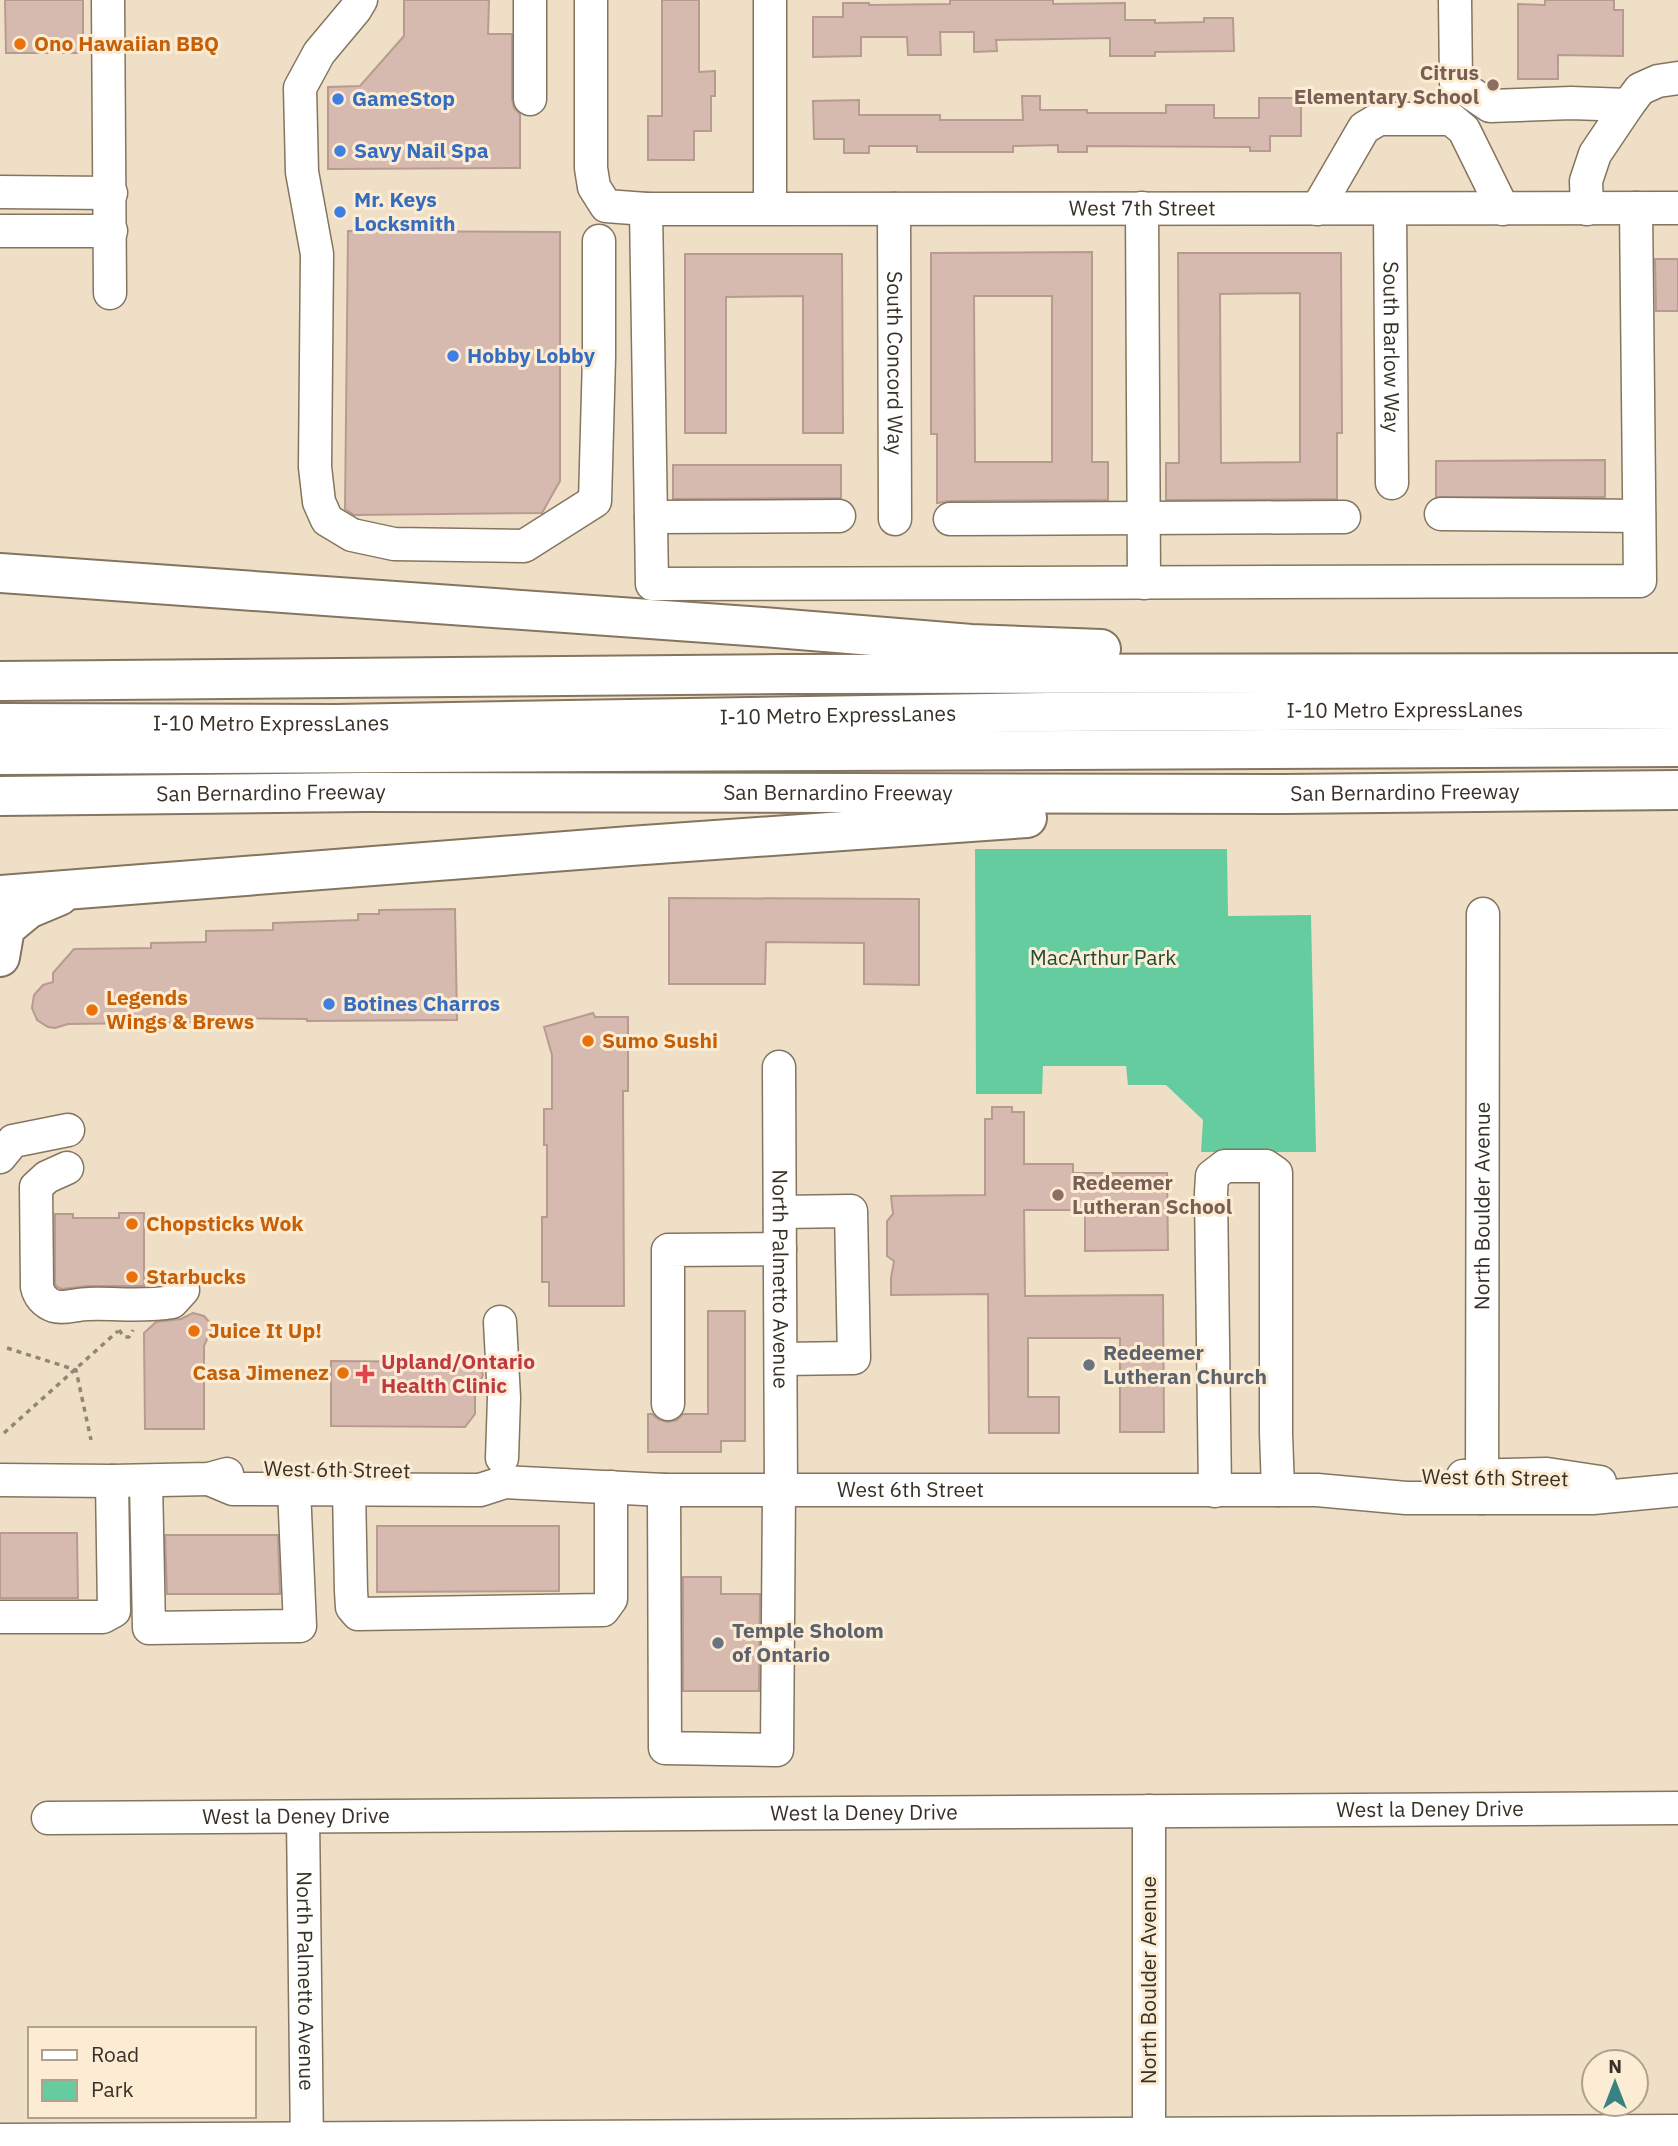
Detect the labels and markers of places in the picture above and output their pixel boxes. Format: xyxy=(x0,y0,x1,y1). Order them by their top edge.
place label: Ono Hawaiian BBQ xyxy=(34,29,219,57)
marker: Ono Hawaiian BBQ xyxy=(12,36,28,52)
place label: Citrus Elementary School xyxy=(1294,58,1479,110)
marker: Citrus Elementary School xyxy=(1485,77,1501,93)
place label: GameStop xyxy=(352,84,455,112)
marker: GameStop xyxy=(330,91,346,107)
place label: Savy Nail Spa xyxy=(354,136,489,164)
marker: Savy Nail Spa xyxy=(332,143,348,159)
place label: Mr. Keys Locksmith xyxy=(354,185,455,237)
marker: Mr. Keys Locksmith xyxy=(332,204,348,220)
place label: Hobby Lobby xyxy=(467,341,596,369)
marker: Hobby Lobby xyxy=(445,348,461,364)
place label: Legends Wings & Brews xyxy=(106,983,254,1035)
place label: Botines Charros xyxy=(343,989,500,1017)
marker: Botines Charros xyxy=(321,996,337,1012)
marker: Legends Wings & Brews xyxy=(84,1002,100,1018)
place label: Sumo Sushi xyxy=(602,1026,718,1054)
marker: Sumo Sushi xyxy=(580,1033,596,1049)
place label: Redeemer Lutheran School xyxy=(1072,1168,1232,1220)
marker: Redeemer Lutheran School xyxy=(1050,1187,1066,1203)
place label: Chopsticks Wok xyxy=(146,1209,304,1237)
marker: Chopsticks Wok xyxy=(124,1216,140,1232)
place label: Starbucks xyxy=(146,1262,246,1290)
marker: Starbucks xyxy=(124,1269,140,1285)
place label: Juice It Up! xyxy=(208,1316,322,1344)
marker: Juice It Up! xyxy=(186,1323,202,1339)
place label: Redeemer Lutheran Church xyxy=(1103,1338,1267,1390)
place label: Upland/Ontario Health Clinic xyxy=(381,1347,535,1399)
marker: Redeemer Lutheran Church xyxy=(1081,1357,1097,1373)
place label: Casa Jimenez xyxy=(192,1358,329,1386)
marker: Upland/Ontario Health Clinic xyxy=(355,1364,375,1384)
marker: Casa Jimenez xyxy=(335,1365,351,1381)
place label: Temple Sholom of Ontario xyxy=(732,1616,884,1668)
marker: Temple Sholom of Ontario xyxy=(710,1635,726,1651)

